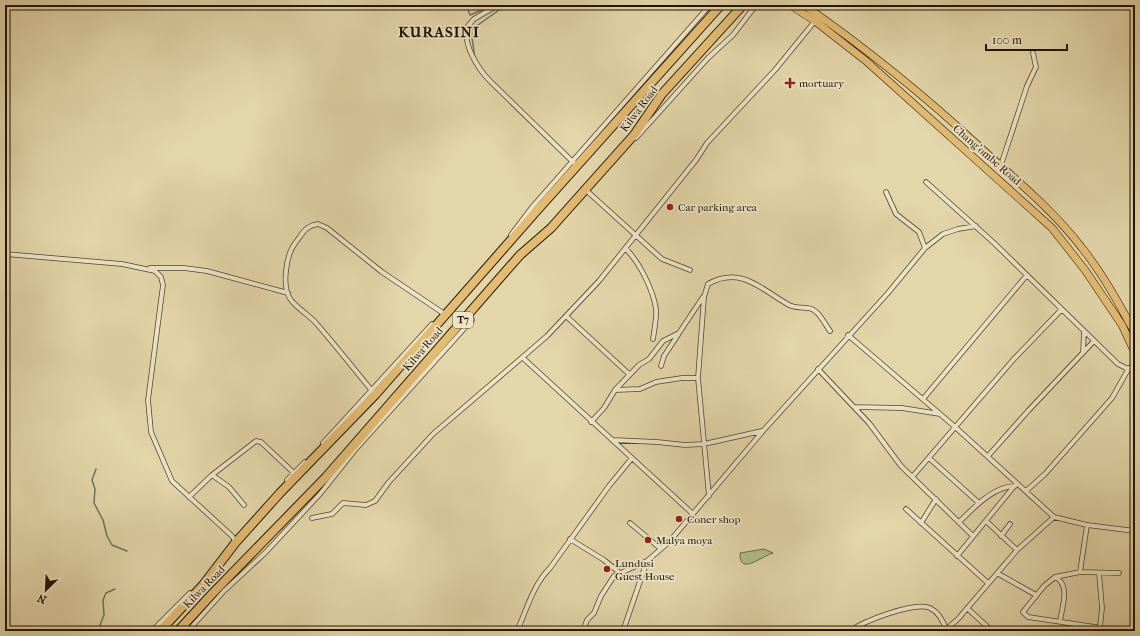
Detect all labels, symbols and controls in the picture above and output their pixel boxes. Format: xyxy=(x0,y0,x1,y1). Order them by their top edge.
district label: KURASINI xyxy=(398,23,480,41)
scale bar xyxy=(986,26,1067,52)
text: 100 m xyxy=(992,33,1022,47)
marker: mortuary xyxy=(784,77,796,89)
place label: mortuary xyxy=(799,77,845,90)
street label: Kilwa Road xyxy=(618,83,661,135)
street label: Chang'ombe Road xyxy=(950,122,1024,189)
place label: Car parking area xyxy=(678,201,758,214)
marker: Car parking area xyxy=(665,202,675,212)
road number: T7 xyxy=(453,312,473,328)
street label: Kilwa Road xyxy=(400,324,446,374)
place label: Coner shop xyxy=(687,513,740,526)
marker: Coner shop xyxy=(674,514,684,524)
place label: Malya moya xyxy=(656,534,713,547)
marker: Malya moya xyxy=(643,535,653,545)
place label: Lundusi Guest House xyxy=(615,557,675,583)
street label: Kilwa Road xyxy=(181,562,228,611)
marker: Lundusi Guest House xyxy=(602,564,612,574)
north arrow xyxy=(26,570,66,610)
text: N xyxy=(35,591,49,606)

